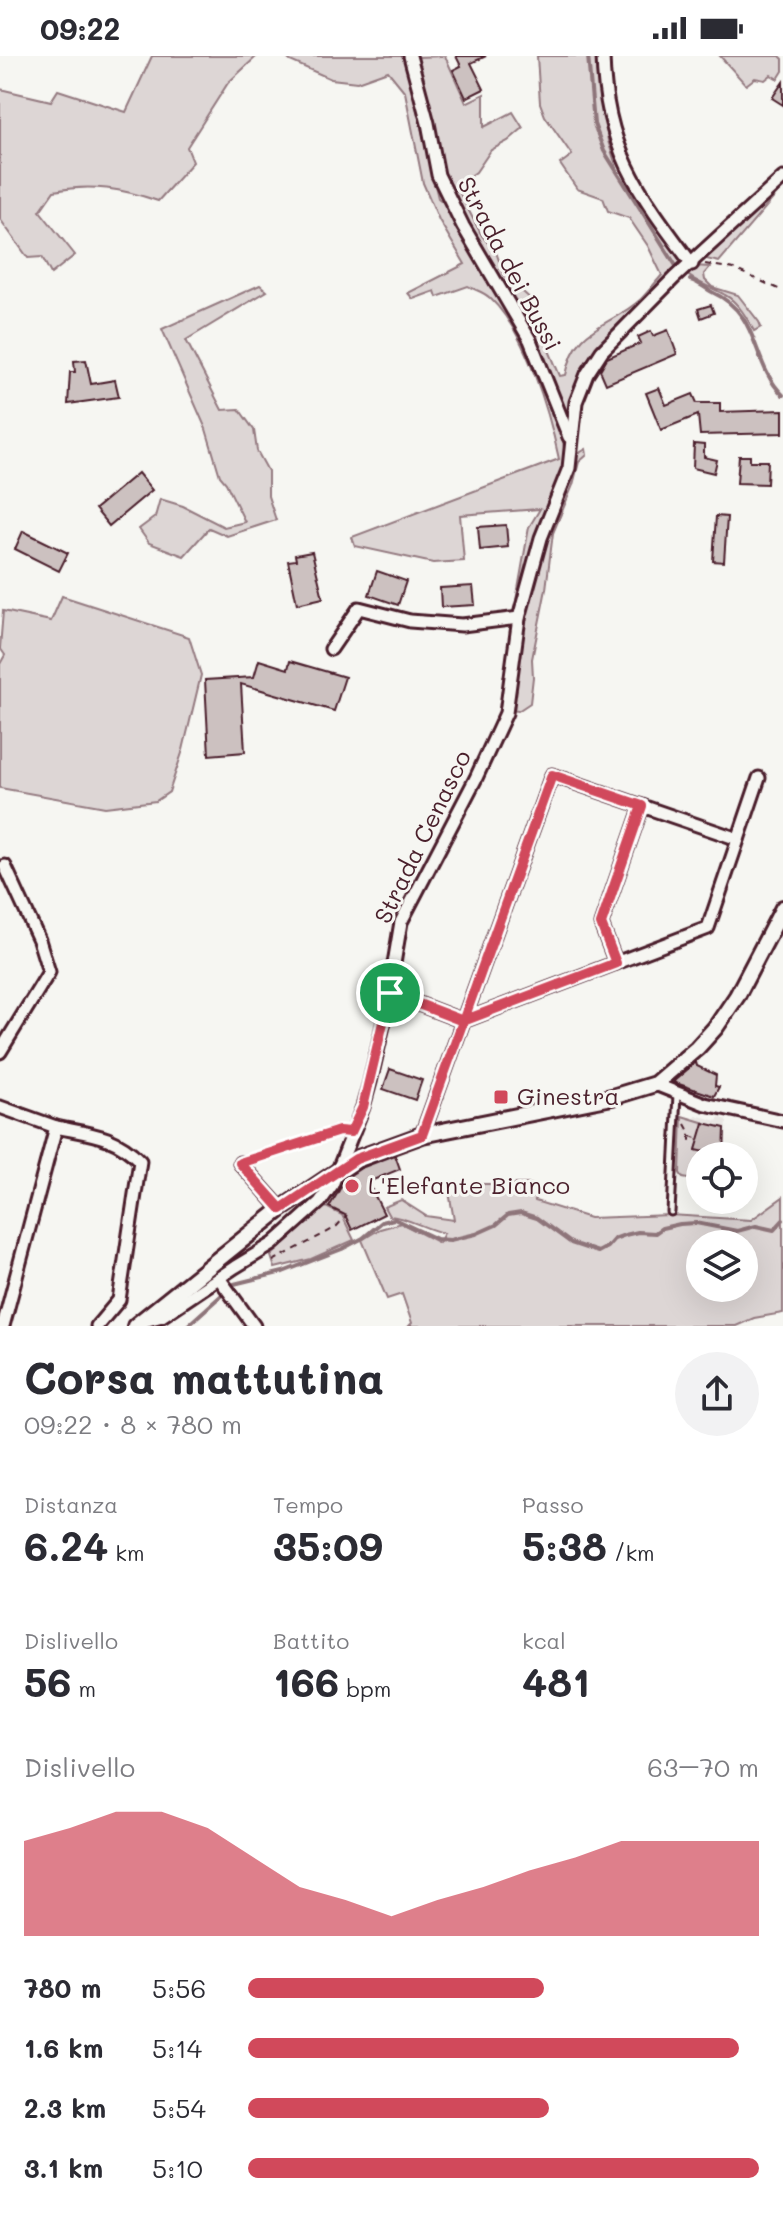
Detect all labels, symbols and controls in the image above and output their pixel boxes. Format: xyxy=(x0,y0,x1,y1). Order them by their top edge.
text: 09:22 xyxy=(40,8,120,48)
street label: Strada dei Bussi xyxy=(451,171,569,356)
street label: Strada Cenasco xyxy=(366,745,477,928)
pin xyxy=(356,959,424,1027)
icon: arrive xyxy=(368,971,412,1015)
place label: Ginestra xyxy=(517,1080,620,1111)
marker: Ginestra xyxy=(492,1088,510,1106)
map controls xyxy=(686,1142,758,1302)
button: locate xyxy=(686,1142,758,1214)
place label: L'Elefante Bianco xyxy=(368,1169,570,1200)
marker: L'Elefante Bianco xyxy=(343,1177,361,1195)
button: layers xyxy=(686,1230,758,1302)
text: Corsa mattutina xyxy=(24,1348,384,1405)
button: share xyxy=(675,1352,759,1436)
text: 09:22 · 8 × 780 m xyxy=(24,1407,242,1441)
text: Distanza xyxy=(24,1490,118,1519)
text: Tempo xyxy=(273,1490,343,1519)
text: Passo xyxy=(522,1490,584,1519)
text: 6.24 xyxy=(24,1519,108,1571)
text: 35:09 xyxy=(273,1519,383,1571)
text: 5:38 xyxy=(522,1519,607,1571)
text: km xyxy=(108,1538,145,1567)
text: /km xyxy=(607,1538,655,1567)
text: Dislivello xyxy=(24,1626,118,1655)
text: Battito xyxy=(273,1626,349,1655)
text: kcal xyxy=(522,1626,566,1655)
text: 56 xyxy=(24,1655,72,1707)
text: 166 xyxy=(273,1655,339,1707)
text: 481 xyxy=(522,1655,590,1707)
text: m xyxy=(72,1674,96,1703)
text: bpm xyxy=(339,1674,391,1703)
text: Dislivello xyxy=(24,1750,135,1784)
text: 63–70 m xyxy=(647,1750,759,1784)
text: 780 m xyxy=(24,1971,101,2005)
text: 5:56 xyxy=(152,1971,206,2005)
text: 1.6 km xyxy=(24,2031,103,2065)
text: 5:14 xyxy=(152,2031,202,2065)
text: 2.3 km xyxy=(24,2091,106,2125)
text: 5:54 xyxy=(152,2091,206,2125)
text: 3.1 km xyxy=(24,2151,103,2185)
text: 5:10 xyxy=(152,2151,203,2185)

